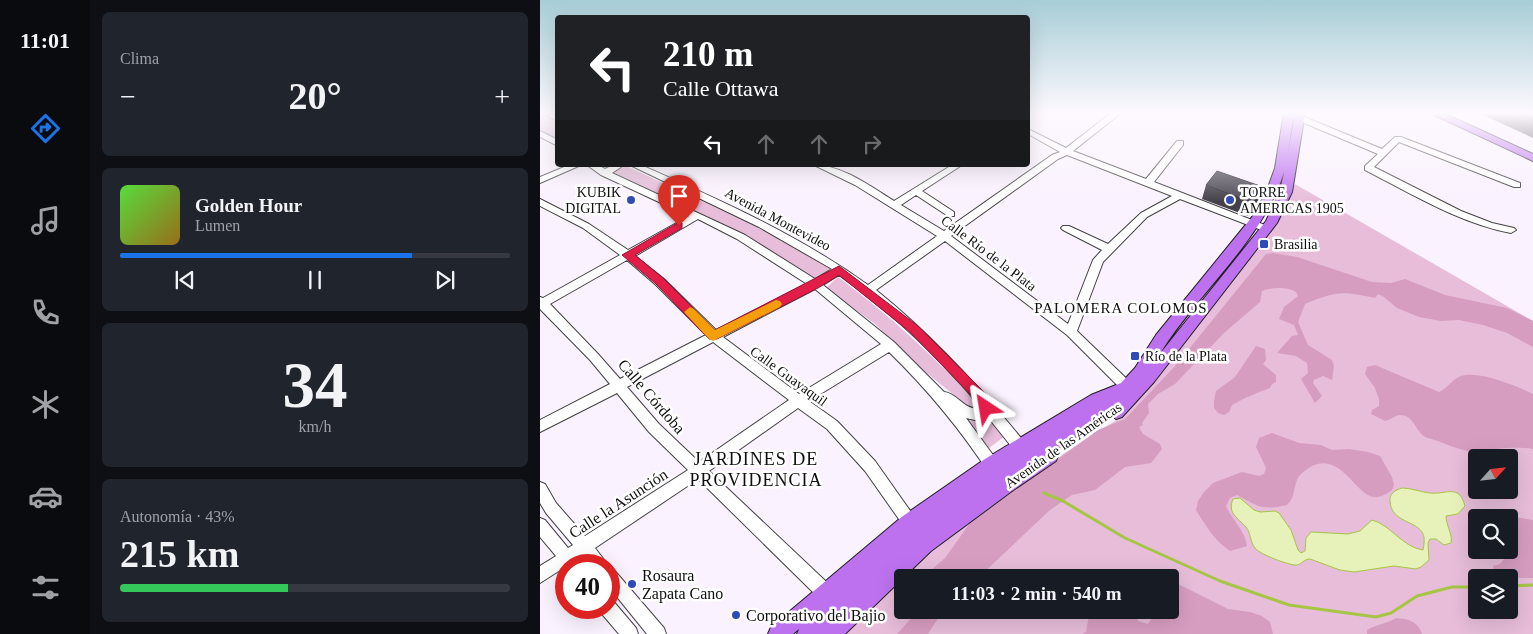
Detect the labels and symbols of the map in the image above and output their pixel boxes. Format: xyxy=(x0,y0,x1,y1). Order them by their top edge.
pin xyxy=(658,175,700,226)
place label: KUBIK DIGITAL xyxy=(565,185,621,216)
street label: Avenida Montevideo xyxy=(722,185,833,254)
place label: TORRE AMERICAS 1905 xyxy=(1240,185,1344,216)
marker: KUBIK DIGITAL xyxy=(625,194,637,206)
marker: TORRE AMERICAS 1905 xyxy=(1224,194,1236,206)
street label: Calle Río de la Plata xyxy=(938,213,1040,294)
place label: Brasilia xyxy=(1274,237,1318,252)
marker: Brasilia xyxy=(1258,238,1270,250)
district label: PALOMERA COLOMOS xyxy=(1034,300,1208,316)
street label: Calle Guayaquil xyxy=(747,343,830,409)
place label: Río de la Plata xyxy=(1145,349,1228,364)
marker: Río de la Plata xyxy=(1129,350,1141,362)
street label: Calle Córdoba xyxy=(615,356,689,437)
position arrow xyxy=(959,381,1011,433)
street label: Avenida de las Américas xyxy=(1002,400,1124,491)
district label: JARDINES DE PROVIDENCIA xyxy=(689,449,823,490)
north arrow xyxy=(1468,449,1518,499)
street label: Calle la Asunción xyxy=(566,465,671,542)
speed limit sign: 40 xyxy=(555,554,620,619)
place label: Rosaura Zapata Cano xyxy=(642,567,723,603)
marker: Rosaura Zapata Cano xyxy=(626,578,638,590)
place label: Corporativo del Bajio xyxy=(746,607,886,625)
marker: Corporativo del Bajio xyxy=(730,609,742,621)

